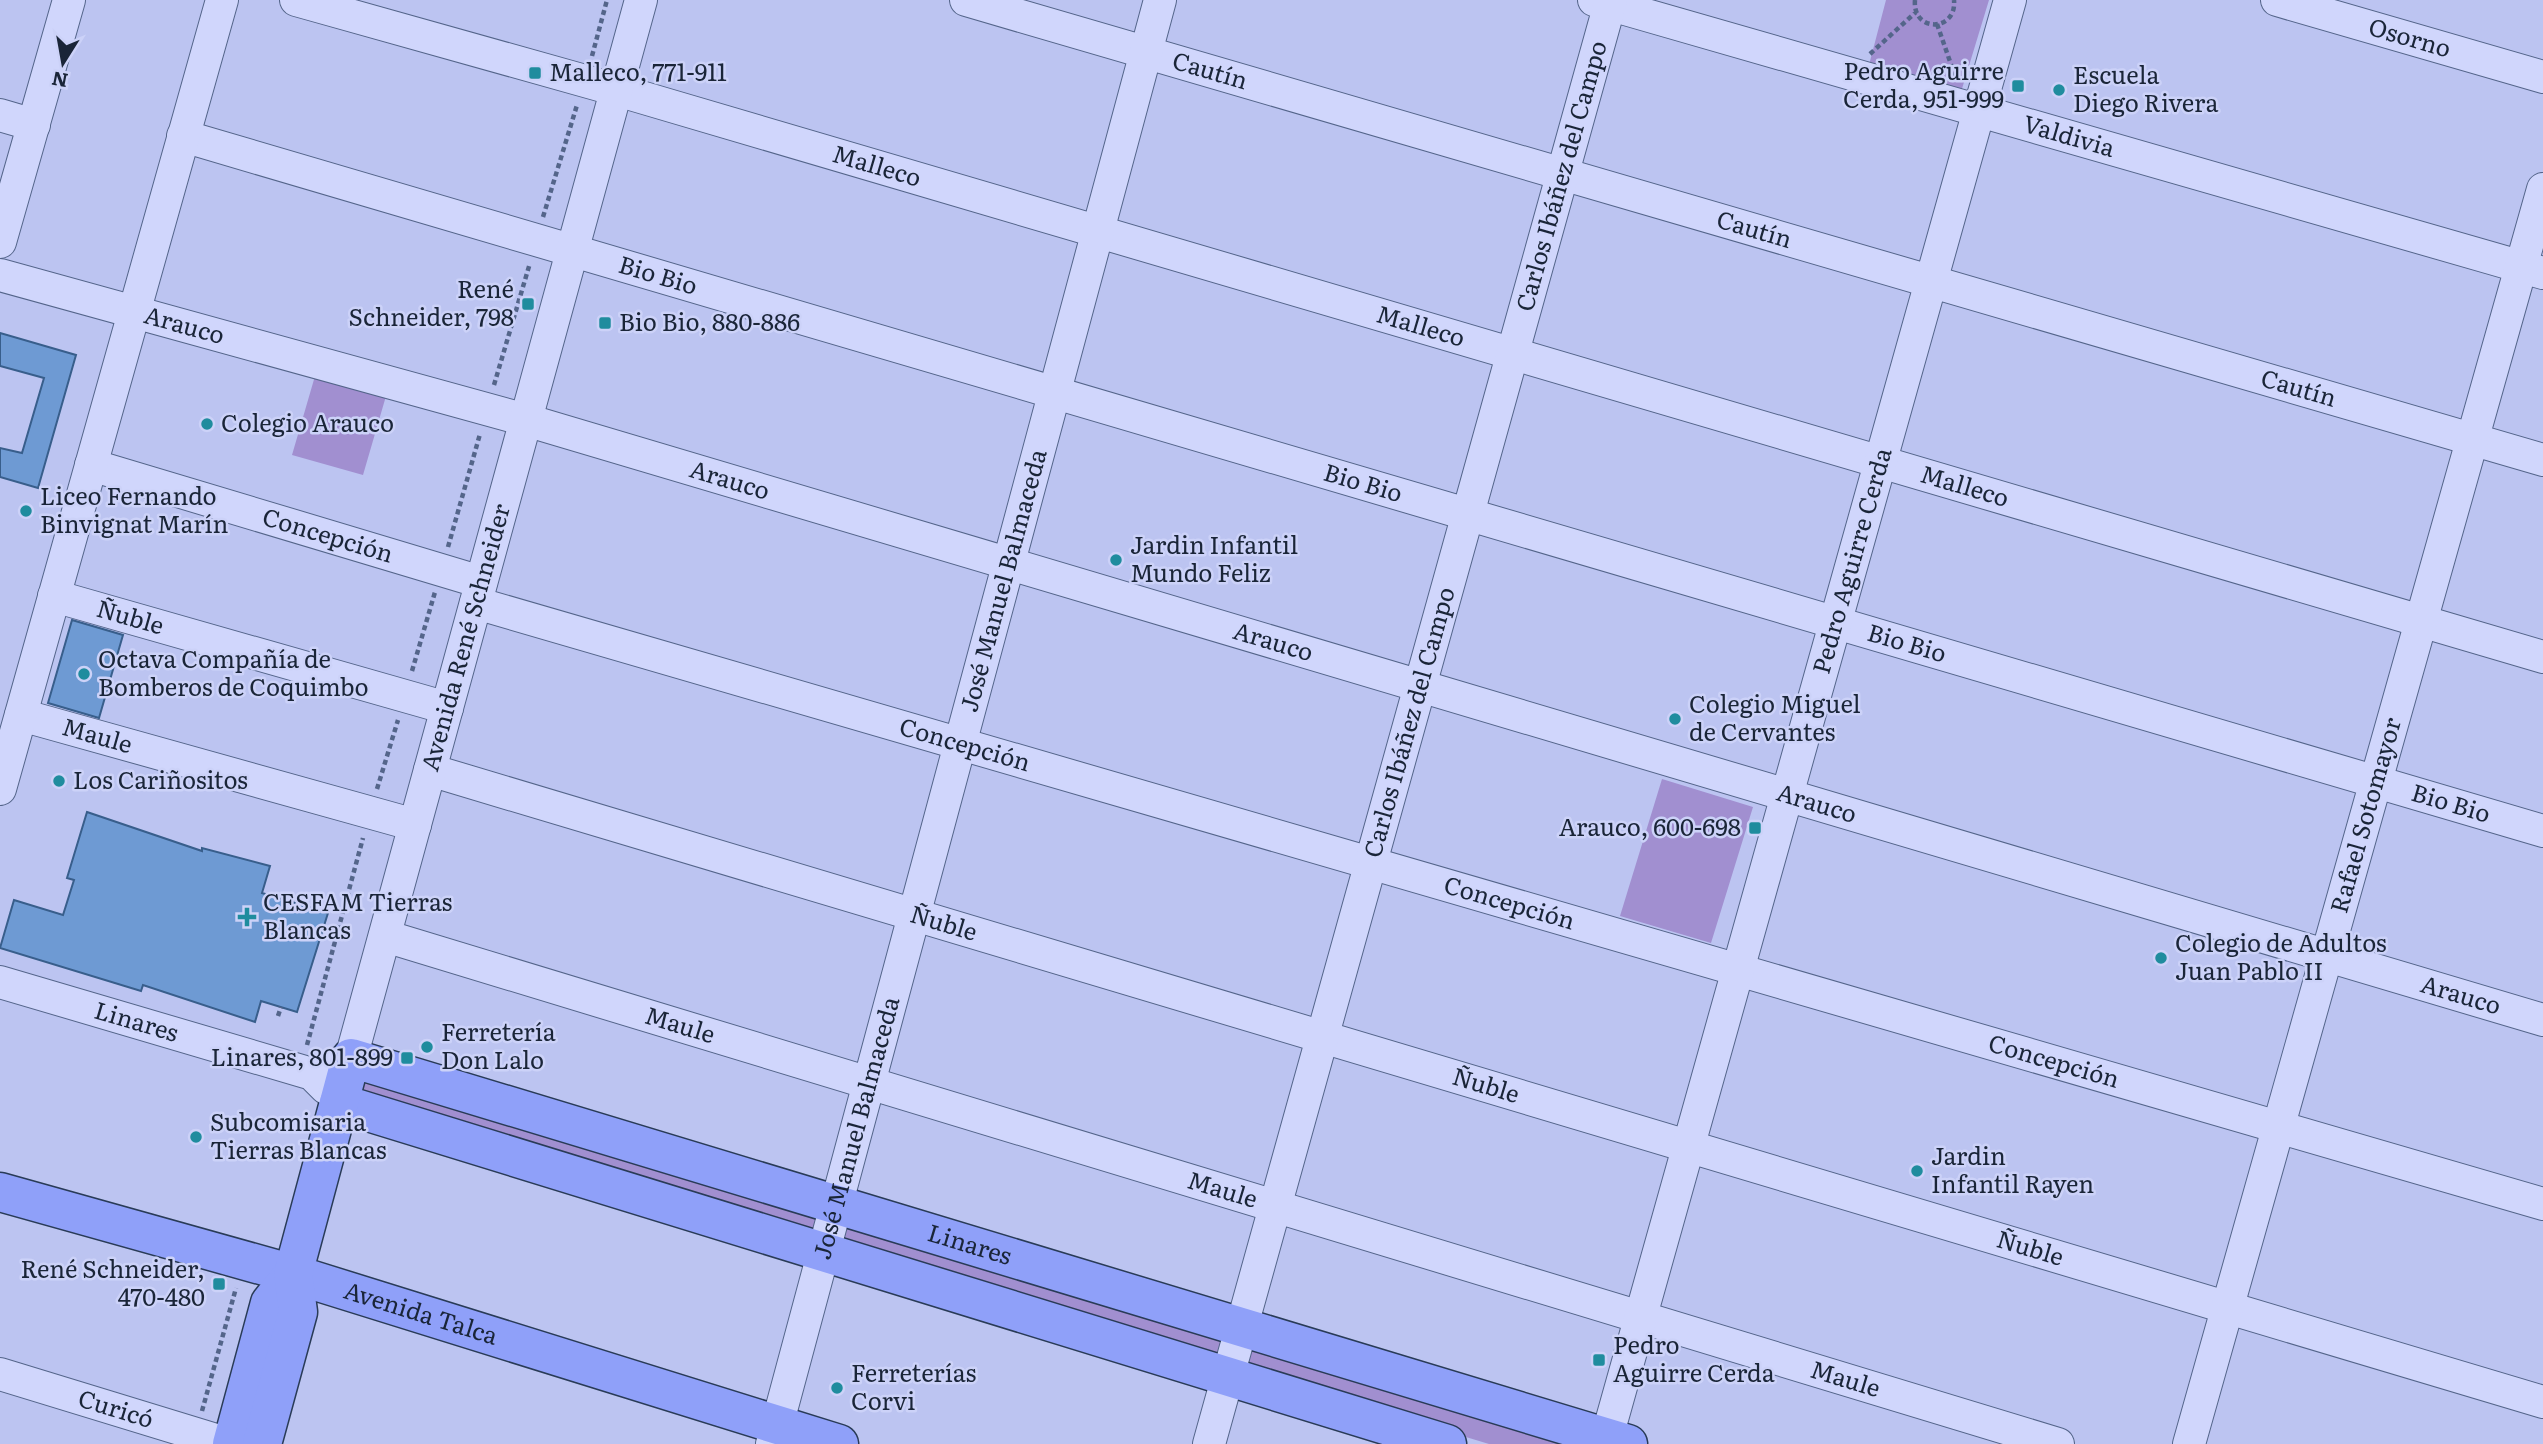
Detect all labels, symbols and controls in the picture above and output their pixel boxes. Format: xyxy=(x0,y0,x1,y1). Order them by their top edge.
street label: Osorno xyxy=(2365,7,2456,64)
north arrow xyxy=(28,28,98,98)
street label: Carlos Ibáñez del Campo xyxy=(1505,36,1614,315)
street label: Cautín xyxy=(1169,41,1253,96)
place label: Pedro Aguirre Cerda, 951-999 xyxy=(1843,52,2004,115)
place label: Malleco, 771-911 xyxy=(549,53,727,88)
place label: Escuela Diego Rivera xyxy=(2073,56,2218,119)
text: N xyxy=(49,65,70,96)
marker: Malleco, 771-911 xyxy=(527,65,543,81)
marker: Pedro Aguirre Cerda, 951-999 xyxy=(2010,78,2026,94)
marker: Escuela Diego Rivera xyxy=(2051,82,2067,98)
street label: Valdivia xyxy=(2019,104,2119,164)
street label: Malleco xyxy=(829,134,926,194)
street label: Cautín xyxy=(1713,200,1797,255)
street label: Bio Bio xyxy=(615,245,702,302)
place label: René Schneider, 798 xyxy=(349,270,514,333)
street label: Malleco xyxy=(1373,295,1470,354)
street label: Arauco xyxy=(141,296,229,351)
marker: René Schneider, 798 xyxy=(520,296,536,312)
place label: Bio Bio, 880-886 xyxy=(619,303,800,338)
marker: Bio Bio, 880-886 xyxy=(597,315,613,331)
street label: Cautín xyxy=(2257,359,2341,414)
place label: Colegio Arauco xyxy=(221,404,394,439)
marker: Colegio Arauco xyxy=(199,416,215,432)
street label: Pedro Aguirre Cerda xyxy=(1802,443,1899,677)
street label: José Manuel Balmaceda xyxy=(950,445,1054,715)
street label: Arauco xyxy=(686,450,775,507)
street label: Bio Bio xyxy=(1320,453,1407,509)
street label: Malleco xyxy=(1917,455,2014,514)
place label: Liceo Fernando Binvignat Marín xyxy=(40,477,229,540)
street label: Concepción xyxy=(259,497,398,570)
street label: Avenida René Schneider xyxy=(410,499,517,775)
marker: Liceo Fernando Binvignat Marín xyxy=(18,503,34,519)
place label: Jardin Infantil Mundo Feliz xyxy=(1130,526,1298,589)
marker: Jardin Infantil Mundo Feliz xyxy=(1108,552,1124,568)
street label: Carlos Ibáñez del Campo xyxy=(1353,582,1462,861)
street label: Ñuble xyxy=(93,589,168,641)
street label: Arauco xyxy=(1229,611,1318,668)
street label: Bio Bio xyxy=(1864,613,1951,669)
place label: Octava Compañía de Bomberos de Coquimbo xyxy=(98,640,369,703)
marker: Octava Compañía de Bomberos de Coquimbo xyxy=(76,666,92,682)
place label: Colegio Miguel de Cervantes xyxy=(1689,685,1861,748)
street label: Maule xyxy=(59,707,137,760)
street label: Concepción xyxy=(896,707,1035,778)
marker: Colegio Miguel de Cervantes xyxy=(1667,711,1683,727)
street label: Rafael Sotomayor xyxy=(2320,712,2408,917)
place label: Los Cariñositos xyxy=(73,761,248,796)
marker: Los Cariñositos xyxy=(51,773,67,789)
street label: Arauco xyxy=(1773,773,1862,830)
street label: Bio Bio xyxy=(2408,773,2495,830)
place label: Arauco, 600-698 xyxy=(1559,808,1741,843)
marker: Arauco, 600-698 xyxy=(1747,820,1763,836)
street label: Concepción xyxy=(1440,865,1580,937)
place label: CESFAM Tierras Blancas xyxy=(263,883,453,946)
street label: Ñuble xyxy=(906,895,982,948)
marker: CESFAM Tierras Blancas xyxy=(237,907,257,927)
place label: Colegio de Adultos Juan Pablo II xyxy=(2175,924,2387,987)
marker: Colegio de Adultos Juan Pablo II xyxy=(2153,950,2169,966)
street label: Arauco xyxy=(2417,965,2506,1022)
street label: Linares xyxy=(91,991,183,1049)
street label: José Manuel Balmaceda xyxy=(802,992,906,1263)
street label: Maule xyxy=(641,996,720,1050)
place label: Ferretería Don Lalo xyxy=(441,1013,556,1076)
street label: Concepción xyxy=(1985,1024,2124,1095)
place label: Linares, 801-899 xyxy=(211,1038,393,1073)
marker: Ferretería Don Lalo xyxy=(419,1039,435,1055)
marker: Linares, 801-899 xyxy=(399,1050,415,1066)
street label: Ñuble xyxy=(1449,1057,1524,1110)
place label: Subcomisaria Tierras Blancas xyxy=(210,1103,387,1166)
marker: Subcomisaria Tierras Blancas xyxy=(188,1129,204,1145)
place label: Jardin Infantil Rayen xyxy=(1931,1137,2094,1200)
street label: Maule xyxy=(1184,1161,1262,1215)
marker: Jardin Infantil Rayen xyxy=(1909,1163,1925,1179)
street label: Linares xyxy=(924,1213,1017,1272)
street label: Ñuble xyxy=(1993,1220,2068,1273)
place label: René Schneider, 470-480 xyxy=(20,1250,205,1313)
street label: Avenida Talca xyxy=(340,1271,503,1352)
marker: René Schneider, 470-480 xyxy=(211,1276,227,1292)
place label: Pedro Aguirre Cerda xyxy=(1613,1326,1775,1389)
street label: Maule xyxy=(1807,1350,1885,1404)
marker: Pedro Aguirre Cerda xyxy=(1591,1352,1607,1368)
place label: Ferreterías Corvi xyxy=(851,1354,976,1417)
street label: Curicó xyxy=(75,1379,158,1435)
marker: Ferreterías Corvi xyxy=(829,1380,845,1396)

